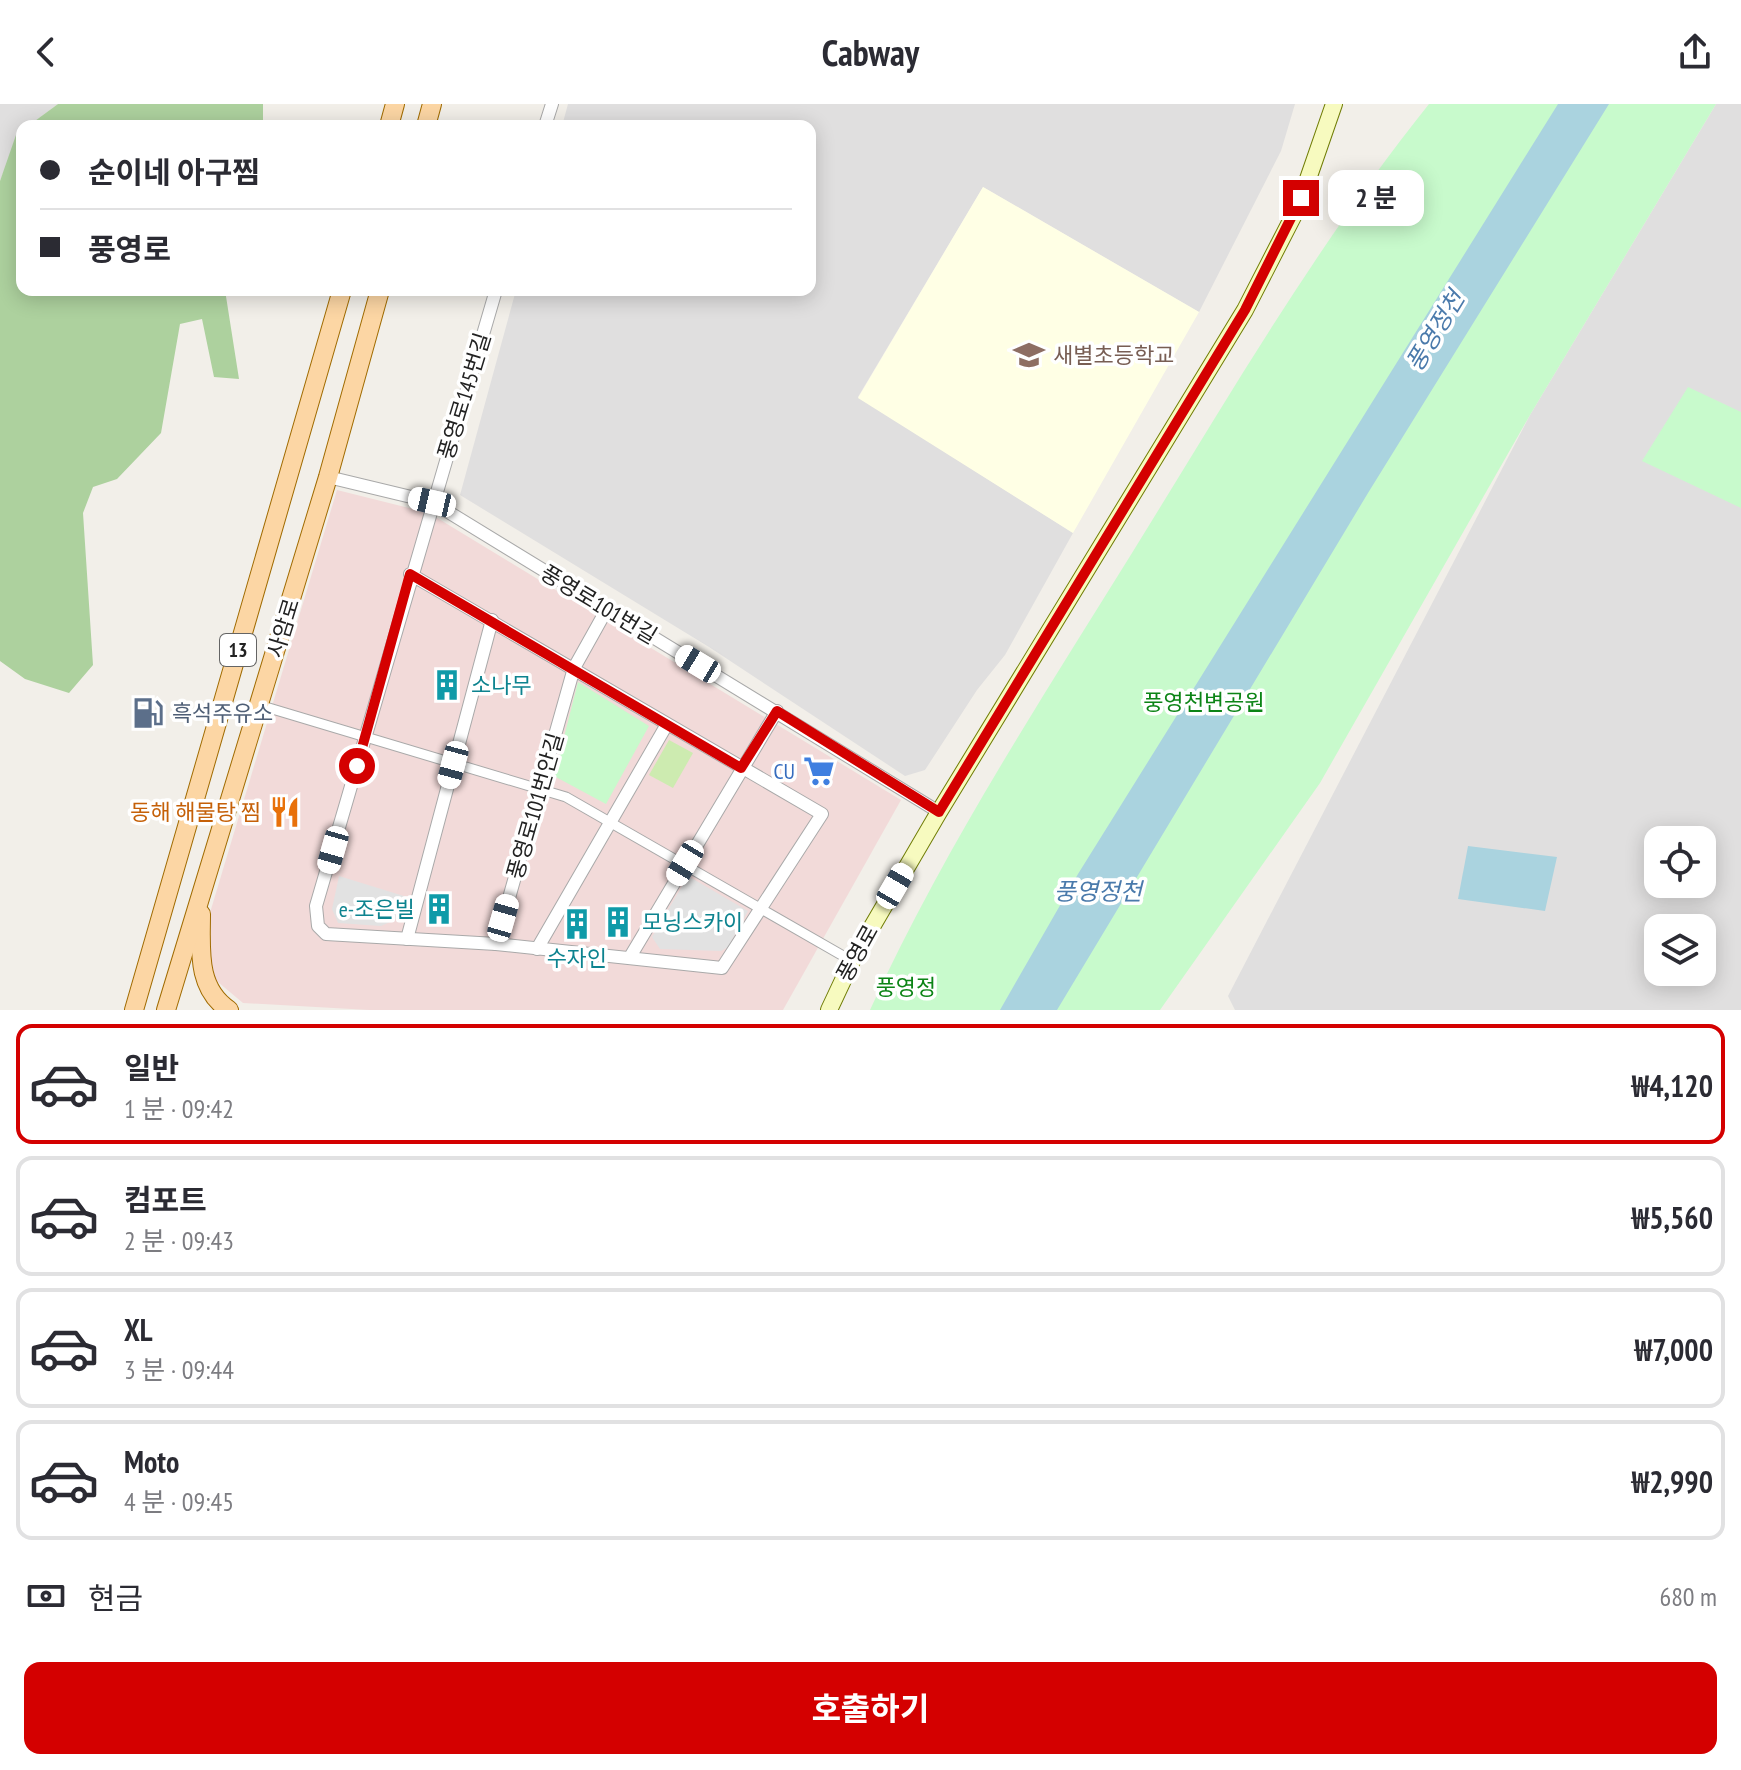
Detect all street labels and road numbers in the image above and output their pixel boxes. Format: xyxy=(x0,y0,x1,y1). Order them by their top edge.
street label: 풍영로145번길 xyxy=(431,329,497,463)
street label: 풍영로101번길 xyxy=(536,558,662,650)
street label: 사암로 xyxy=(261,595,305,661)
road number: 13 xyxy=(220,634,256,666)
street label: 풍영로101번안길 xyxy=(501,729,569,883)
street label: 풍영로 xyxy=(830,920,884,986)

